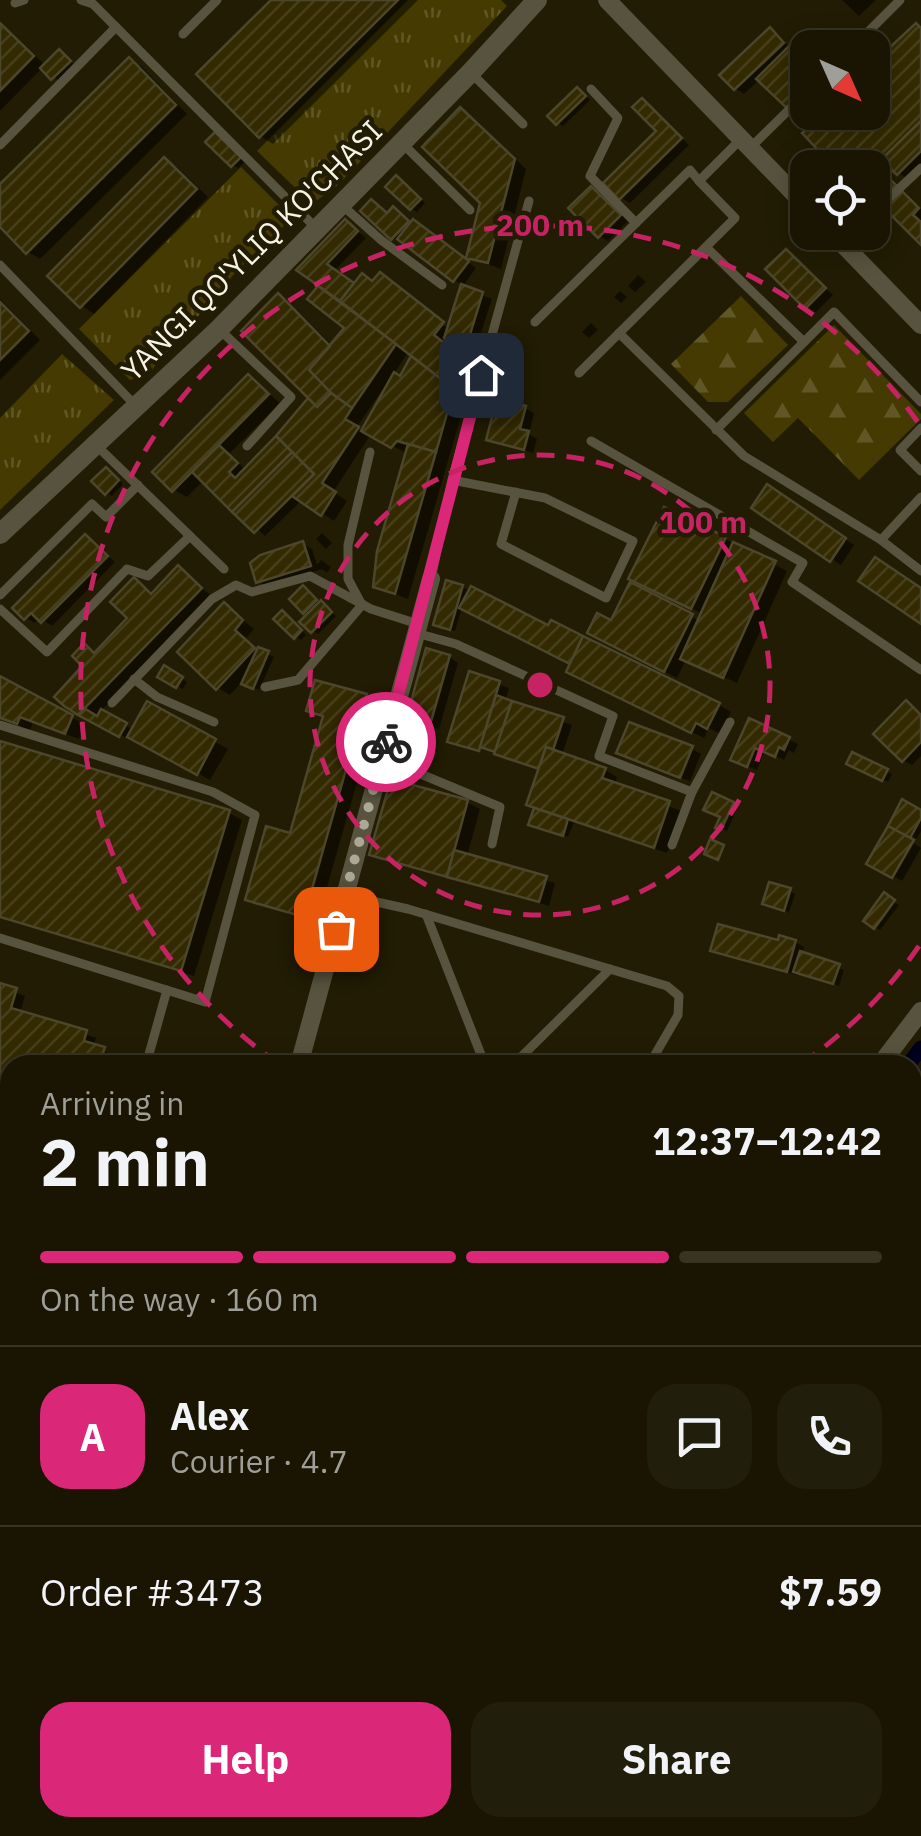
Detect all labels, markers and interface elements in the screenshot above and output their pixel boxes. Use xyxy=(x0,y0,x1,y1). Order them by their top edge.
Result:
north arrow xyxy=(790,30,890,130)
map controls xyxy=(790,30,890,250)
street label: YANGI QO'YLIQ KO'CHASI xyxy=(112,111,390,389)
button: locate xyxy=(790,150,890,250)
text: 200 m xyxy=(496,205,584,244)
pin xyxy=(439,333,524,418)
icon: home xyxy=(454,348,509,403)
text: 100 m xyxy=(659,502,747,541)
centre of rings xyxy=(522,667,558,703)
courier xyxy=(336,692,436,792)
icon: bike xyxy=(359,715,414,770)
pin xyxy=(294,887,379,972)
icon: bag xyxy=(309,902,364,957)
text: Arriving in xyxy=(40,1082,185,1124)
text: 12:37–12:42 xyxy=(652,1116,882,1165)
text: 2 min xyxy=(40,1119,210,1204)
text: On the way · 160 m xyxy=(40,1278,319,1320)
button: chat xyxy=(647,1384,752,1489)
button: phone xyxy=(777,1384,882,1489)
text: Alex xyxy=(170,1391,250,1440)
text: A xyxy=(79,1412,106,1461)
text: Courier · 4.7 xyxy=(170,1440,348,1482)
text: Order #3473 xyxy=(40,1567,265,1616)
text: $7.59 xyxy=(779,1567,882,1616)
button: Help xyxy=(40,1702,451,1817)
button: Share xyxy=(471,1702,882,1817)

